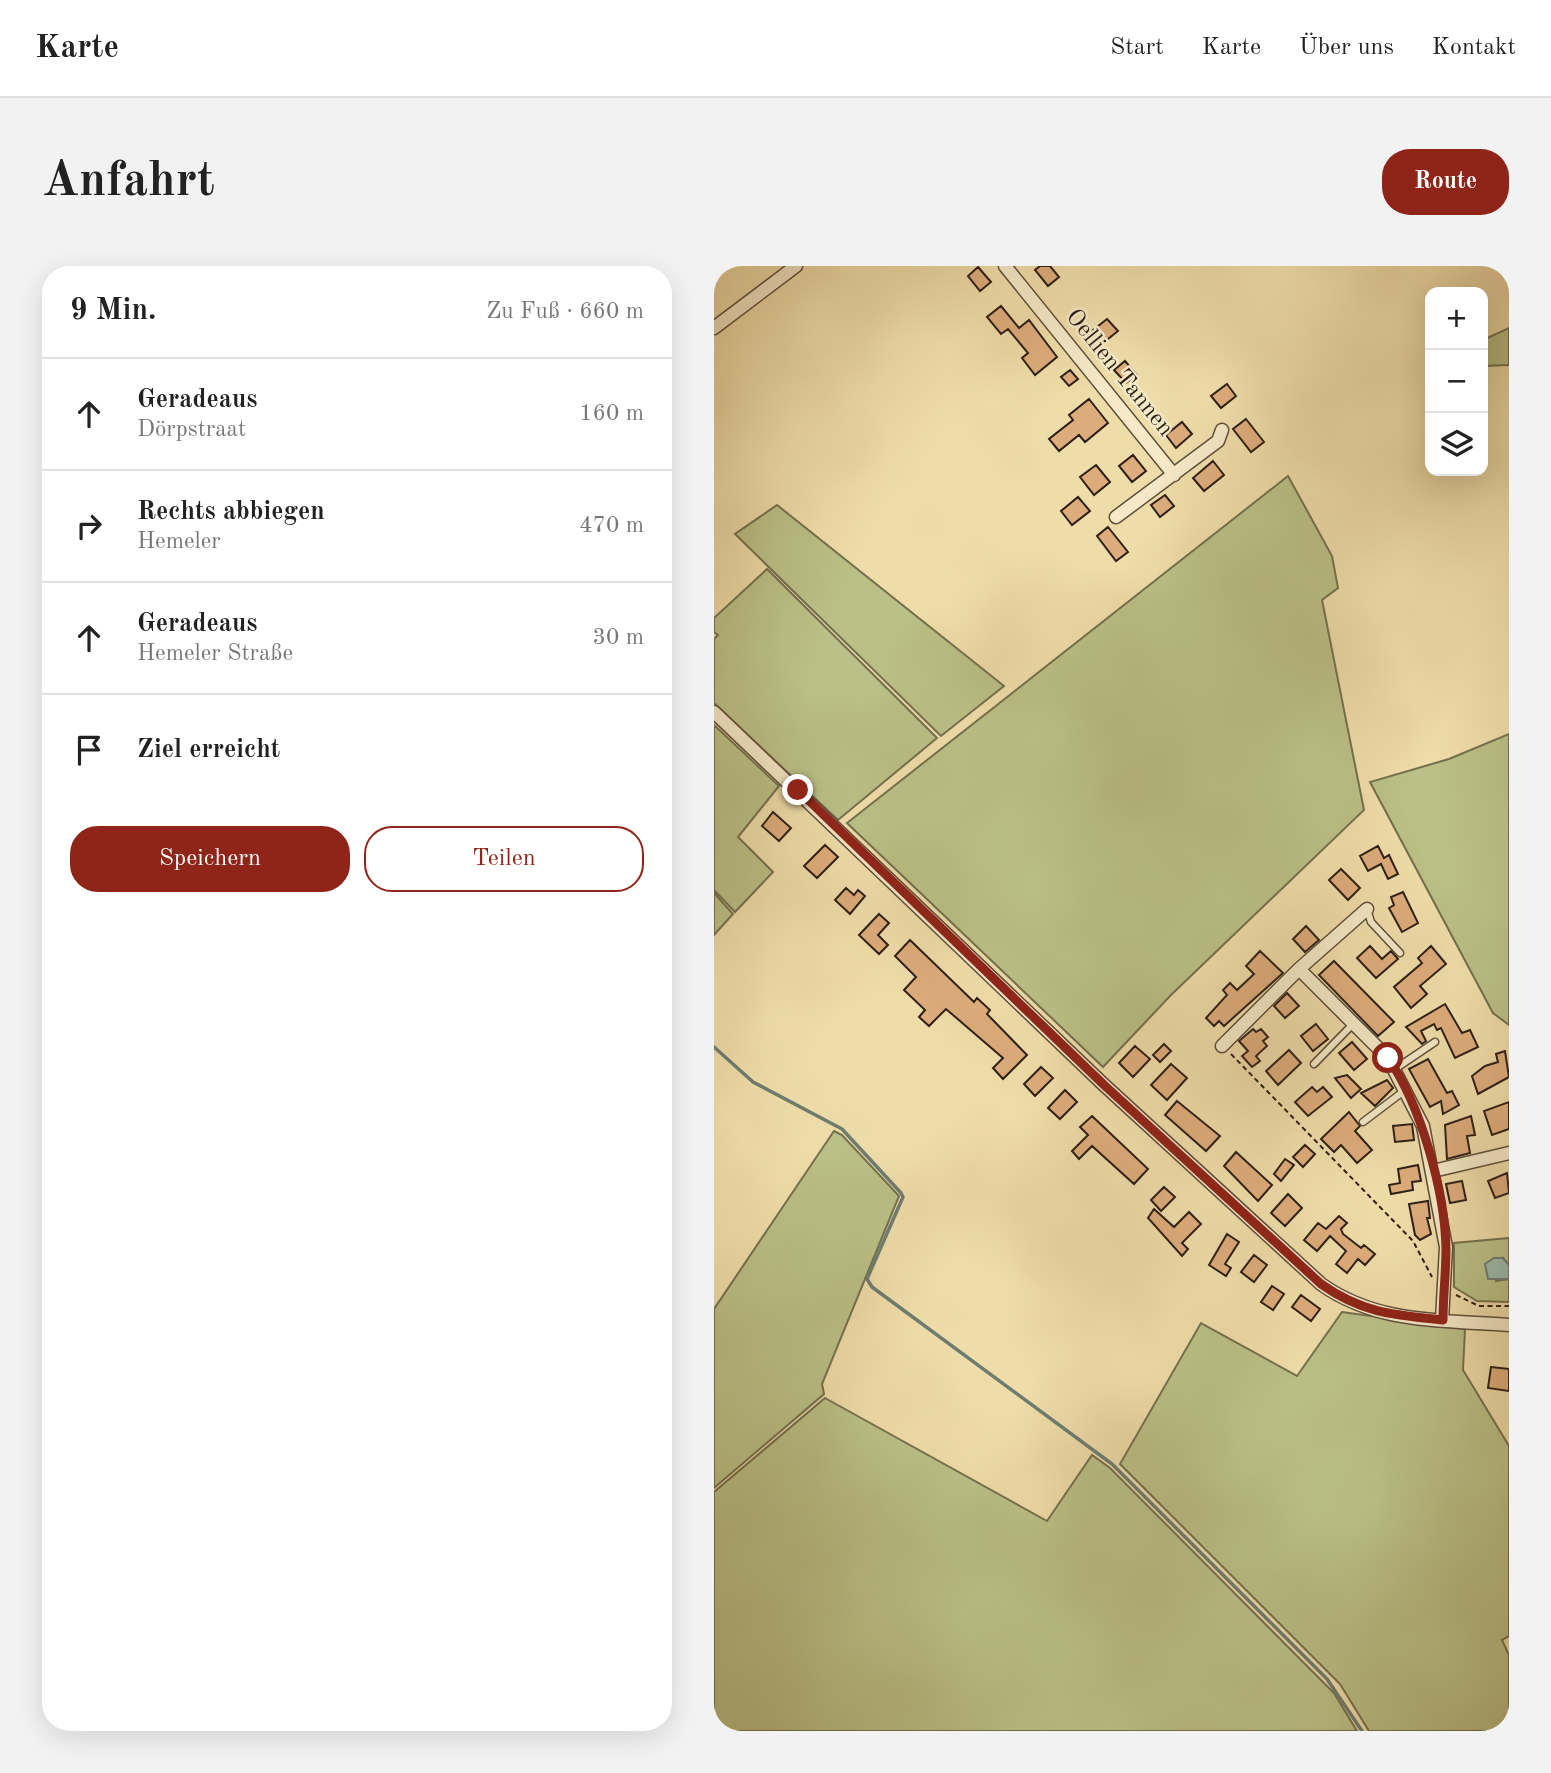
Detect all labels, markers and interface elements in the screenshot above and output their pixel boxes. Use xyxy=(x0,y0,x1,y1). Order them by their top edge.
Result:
text: Karte xyxy=(35,32,119,65)
text: Start xyxy=(1110,36,1164,60)
text: Karte xyxy=(1202,36,1261,60)
text: Über uns xyxy=(1299,36,1394,60)
text: Kontakt xyxy=(1432,36,1516,60)
button: Route xyxy=(1382,149,1509,215)
text: Anfahrt xyxy=(42,158,215,207)
map controls xyxy=(1425,287,1488,476)
button: + xyxy=(1425,287,1488,350)
text: 9 Min. xyxy=(70,296,156,326)
text: Zu Fuß · 660 m xyxy=(486,300,644,323)
street label: Oellien Tannen xyxy=(1061,305,1177,441)
button: − xyxy=(1425,350,1488,413)
text: Geradeaus xyxy=(137,387,257,413)
icon: ahead xyxy=(70,395,108,433)
text: 160 m xyxy=(579,402,644,425)
button: layers xyxy=(1425,413,1488,476)
text: Dörpstraat xyxy=(137,418,246,441)
text: Rechts abbiegen xyxy=(137,499,325,525)
icon: right xyxy=(70,507,108,545)
text: 470 m xyxy=(579,514,644,537)
text: Hemeler xyxy=(137,530,221,553)
text: Geradeaus xyxy=(137,611,257,637)
icon: ahead xyxy=(70,619,108,657)
text: 30 m xyxy=(593,626,644,649)
text: Hemeler Straße xyxy=(137,642,293,665)
icon: arrive xyxy=(70,731,108,769)
text: Ziel erreicht xyxy=(137,737,280,763)
route end xyxy=(782,774,813,805)
button: Speichern xyxy=(70,826,350,892)
button: Teilen xyxy=(364,826,644,892)
route start xyxy=(1372,1042,1403,1073)

